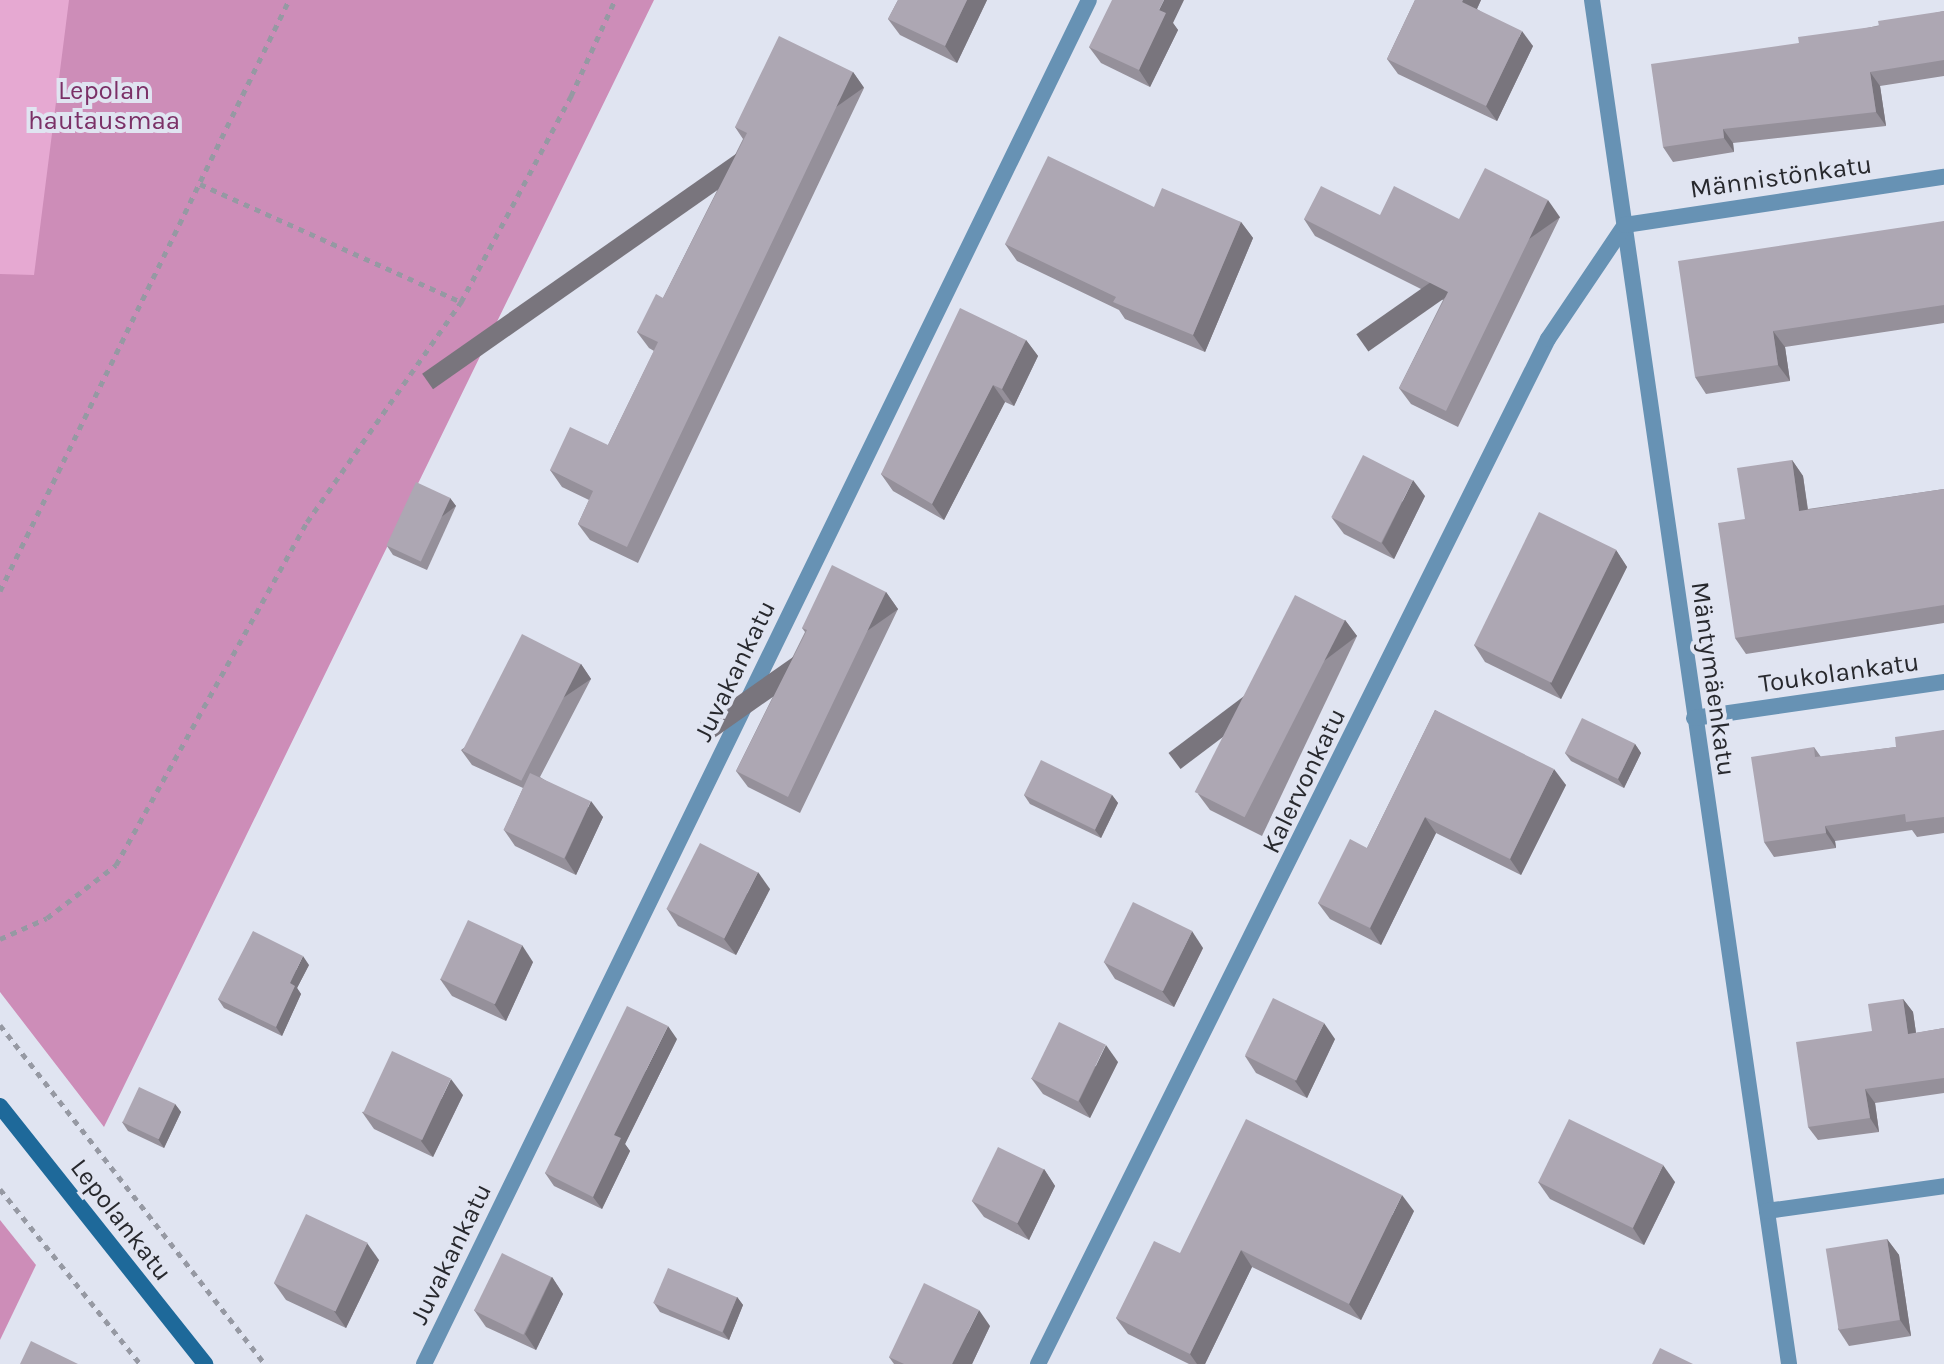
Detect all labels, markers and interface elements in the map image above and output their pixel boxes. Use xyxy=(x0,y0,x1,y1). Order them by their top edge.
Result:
park label: Lepolan hautausmaa xyxy=(28,75,180,136)
street label: Männistönkatu xyxy=(1688,149,1874,205)
street label: Mäntymäenkatu xyxy=(1684,580,1742,778)
street label: Juvakankatu xyxy=(687,596,783,746)
street label: Toukolankatu xyxy=(1757,646,1921,700)
street label: Kalervonkatu xyxy=(1255,703,1353,859)
street label: Lepolankatu xyxy=(64,1153,178,1287)
street label: Juvakankatu xyxy=(403,1179,499,1329)

